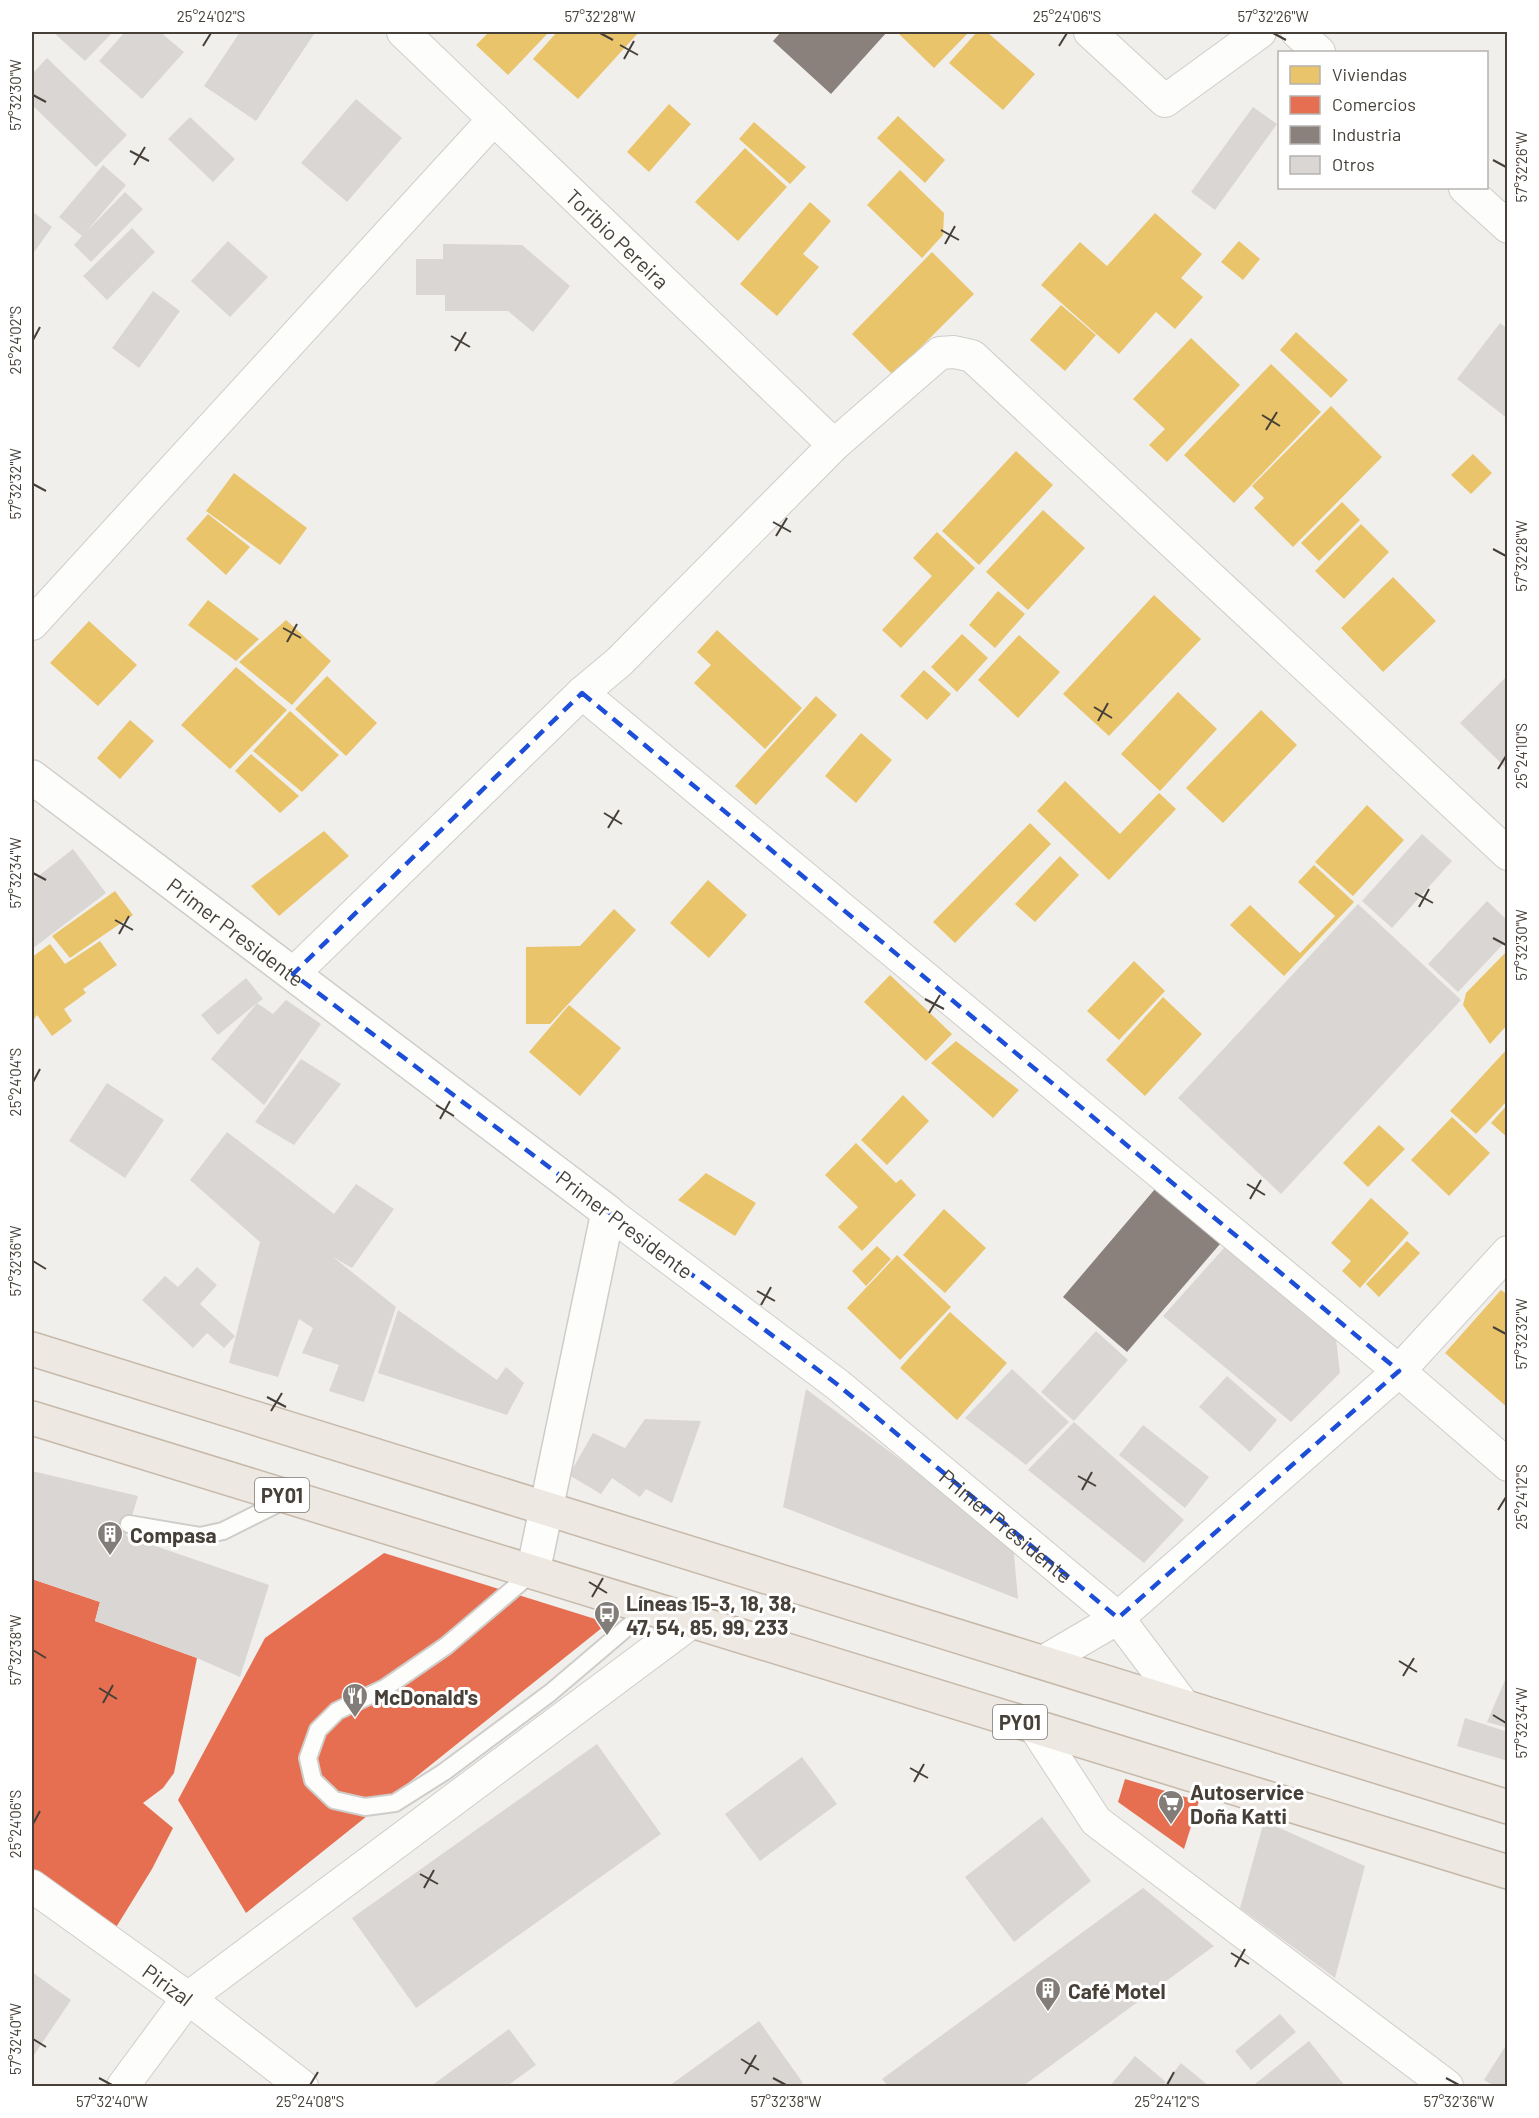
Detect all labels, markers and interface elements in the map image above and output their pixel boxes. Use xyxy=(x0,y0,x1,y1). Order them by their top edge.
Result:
text: 25°24'02"S xyxy=(177,7,245,25)
text: 57°32'28"W xyxy=(564,7,636,25)
text: 25°24'06"S xyxy=(1033,7,1101,25)
text: 57°32'26"W xyxy=(1237,7,1309,25)
legend xyxy=(1278,51,1488,189)
text: 57°32'30"W xyxy=(6,59,24,131)
text: Viviendas xyxy=(1332,63,1407,85)
text: Comercios xyxy=(1332,93,1416,115)
text: Industria xyxy=(1332,123,1401,145)
text: 57°32'26"W xyxy=(1512,131,1530,203)
text: Otros xyxy=(1332,153,1375,175)
street label: Toribio Pereira xyxy=(561,183,675,293)
text: 25°24'02"S xyxy=(6,306,24,374)
text: 57°32'32"W xyxy=(6,448,24,520)
text: 57°32'28"W xyxy=(1512,520,1530,592)
text: 25°24'10"S xyxy=(1512,723,1530,789)
text: 57°32'34"W xyxy=(6,837,24,909)
street label: Primer Presidente xyxy=(163,872,310,991)
text: 57°32'30"W xyxy=(1512,909,1530,981)
text: 25°24'04"S xyxy=(6,1048,24,1116)
street label: Primer Presidente xyxy=(552,1164,698,1284)
text: 57°32'36"W xyxy=(6,1226,24,1296)
text: 57°32'32"W xyxy=(1512,1298,1530,1370)
street label: Primer Presidente xyxy=(935,1463,1078,1588)
text: 25°24'12"S xyxy=(1512,1464,1530,1530)
road number: PY01 xyxy=(255,1478,309,1512)
building icon: Compasa xyxy=(95,1519,125,1557)
place label: Compasa xyxy=(130,1522,217,1547)
place label: Líneas 15-3, 18, 38, 47, 54, 85, 99, 233 xyxy=(626,1590,797,1639)
bus stop icon: Líneas 15-3, 18, 38, 47, 54, 85, 99, 233 xyxy=(592,1599,622,1637)
text: 57°32'38"W xyxy=(6,1615,24,1685)
restaurant icon: McDonald's xyxy=(340,1681,370,1719)
place label: McDonald's xyxy=(374,1684,478,1709)
text: 57°32'34"W xyxy=(1512,1687,1530,1759)
road number: PY01 xyxy=(993,1705,1047,1739)
place label: Autoservice Doña Katti xyxy=(1190,1779,1304,1828)
supermarket icon: Autoservice Doña Katti xyxy=(1156,1788,1186,1826)
text: 25°24'06"S xyxy=(6,1790,24,1858)
street label: Pirizal xyxy=(139,1958,199,2010)
building icon: Café Motel xyxy=(1033,1975,1063,2013)
place label: Café Motel xyxy=(1068,1978,1166,2003)
text: 57°32'40"W xyxy=(6,2003,24,2075)
text: 57°32'40"W xyxy=(76,2092,148,2110)
text: 25°24'08"S xyxy=(276,2092,344,2110)
text: 57°32'38"W xyxy=(751,2092,821,2110)
text: 25°24'12"S xyxy=(1134,2092,1200,2110)
text: 57°32'36"W xyxy=(1424,2092,1494,2110)

